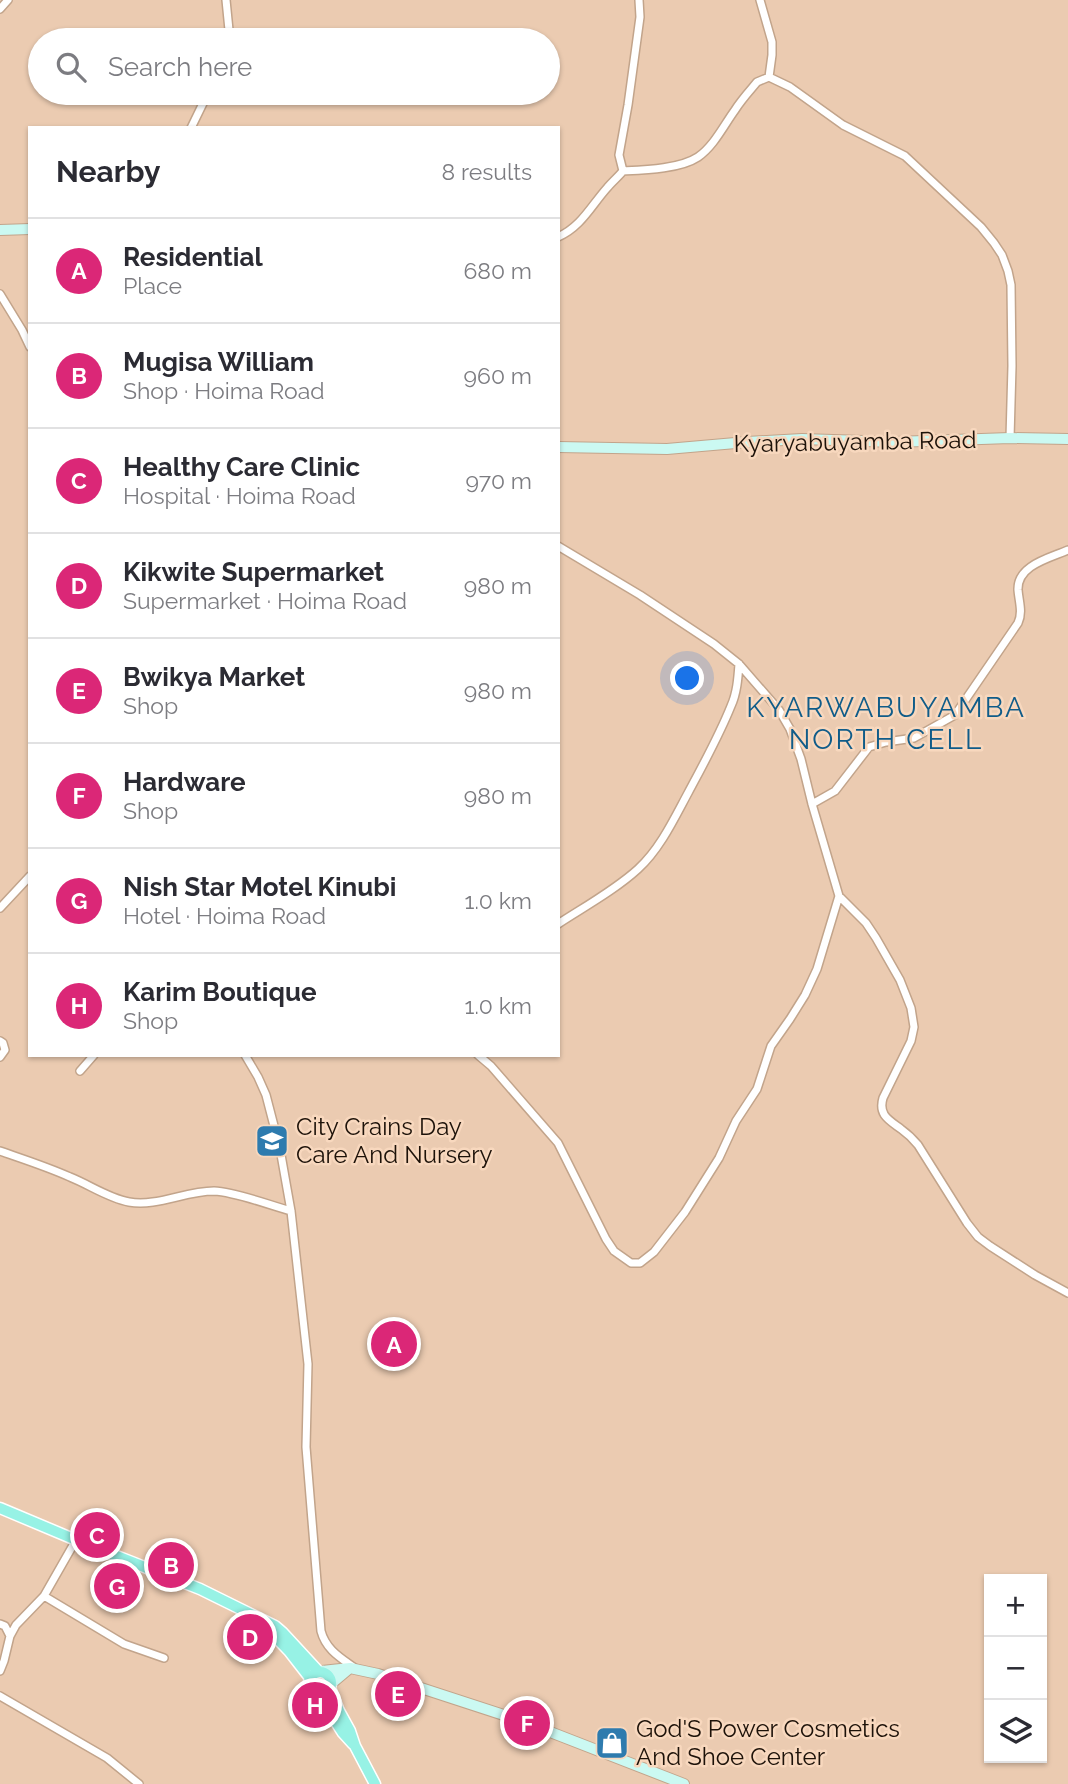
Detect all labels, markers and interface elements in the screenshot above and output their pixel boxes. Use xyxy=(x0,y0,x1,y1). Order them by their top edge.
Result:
search box xyxy=(28,28,560,105)
icon: search xyxy=(52,48,90,86)
text: Search here xyxy=(108,52,252,82)
text: Nearby xyxy=(56,154,160,189)
text: 8 results xyxy=(441,158,532,185)
text: Residential xyxy=(123,242,263,272)
text: A xyxy=(71,257,87,284)
text: 680 m xyxy=(463,257,532,284)
text: Place xyxy=(123,272,182,299)
text: Mugisa William xyxy=(123,347,314,377)
text: B xyxy=(71,362,87,389)
text: 960 m xyxy=(464,362,532,389)
text: Shop · Hoima Road xyxy=(123,377,325,404)
street label: Kyaryabuyamba Road xyxy=(733,425,977,458)
text: Healthy Care Clinic xyxy=(123,452,360,482)
text: C xyxy=(71,467,87,494)
text: 970 m xyxy=(465,467,532,494)
text: Hospital · Hoima Road xyxy=(123,482,356,509)
text: Kikwite Supermarket xyxy=(123,557,384,587)
text: D xyxy=(71,572,87,599)
text: 980 m xyxy=(464,572,532,599)
text: Supermarket · Hoima Road xyxy=(123,587,407,614)
your location xyxy=(670,661,704,695)
text: Bwikya Market xyxy=(123,662,305,692)
text: E xyxy=(72,677,86,704)
text: 980 m xyxy=(464,677,532,704)
district label: KYARWABUYAMBA NORTH CELL xyxy=(746,691,1026,756)
text: Shop xyxy=(123,692,178,719)
text: Hardware xyxy=(123,767,246,797)
text: F xyxy=(72,782,86,809)
text: 980 m xyxy=(464,782,532,809)
text: Shop xyxy=(123,797,178,824)
text: Nish Star Motel Kinubi xyxy=(123,872,396,902)
text: G xyxy=(71,887,87,914)
text: 1.0 km xyxy=(465,887,532,914)
text: Hotel · Hoima Road xyxy=(123,902,326,929)
text: Karim Boutique xyxy=(123,977,317,1007)
text: H xyxy=(70,992,88,1019)
text: 1.0 km xyxy=(465,992,532,1019)
text: Shop xyxy=(123,1007,178,1034)
place label: City Crains Day Care And Nursery xyxy=(296,1112,493,1169)
school or university icon: City Crains Day Care And Nursery xyxy=(253,1122,291,1160)
pin: A xyxy=(371,1318,417,1370)
pin: C xyxy=(74,1509,120,1561)
pin: B xyxy=(148,1539,194,1591)
pin: G xyxy=(94,1560,140,1612)
map controls xyxy=(984,1574,1047,1763)
button: + xyxy=(984,1574,1047,1637)
pin: D xyxy=(227,1611,273,1663)
button: − xyxy=(984,1637,1047,1700)
pin: E xyxy=(375,1668,421,1720)
pin: H xyxy=(292,1679,338,1731)
pin: F xyxy=(504,1697,550,1749)
button: layers xyxy=(984,1700,1047,1763)
place label: God'S Power Cosmetics And Shoe Center xyxy=(636,1714,900,1771)
shop icon: God'S Power Cosmetics And Shoe Center xyxy=(593,1724,631,1762)

